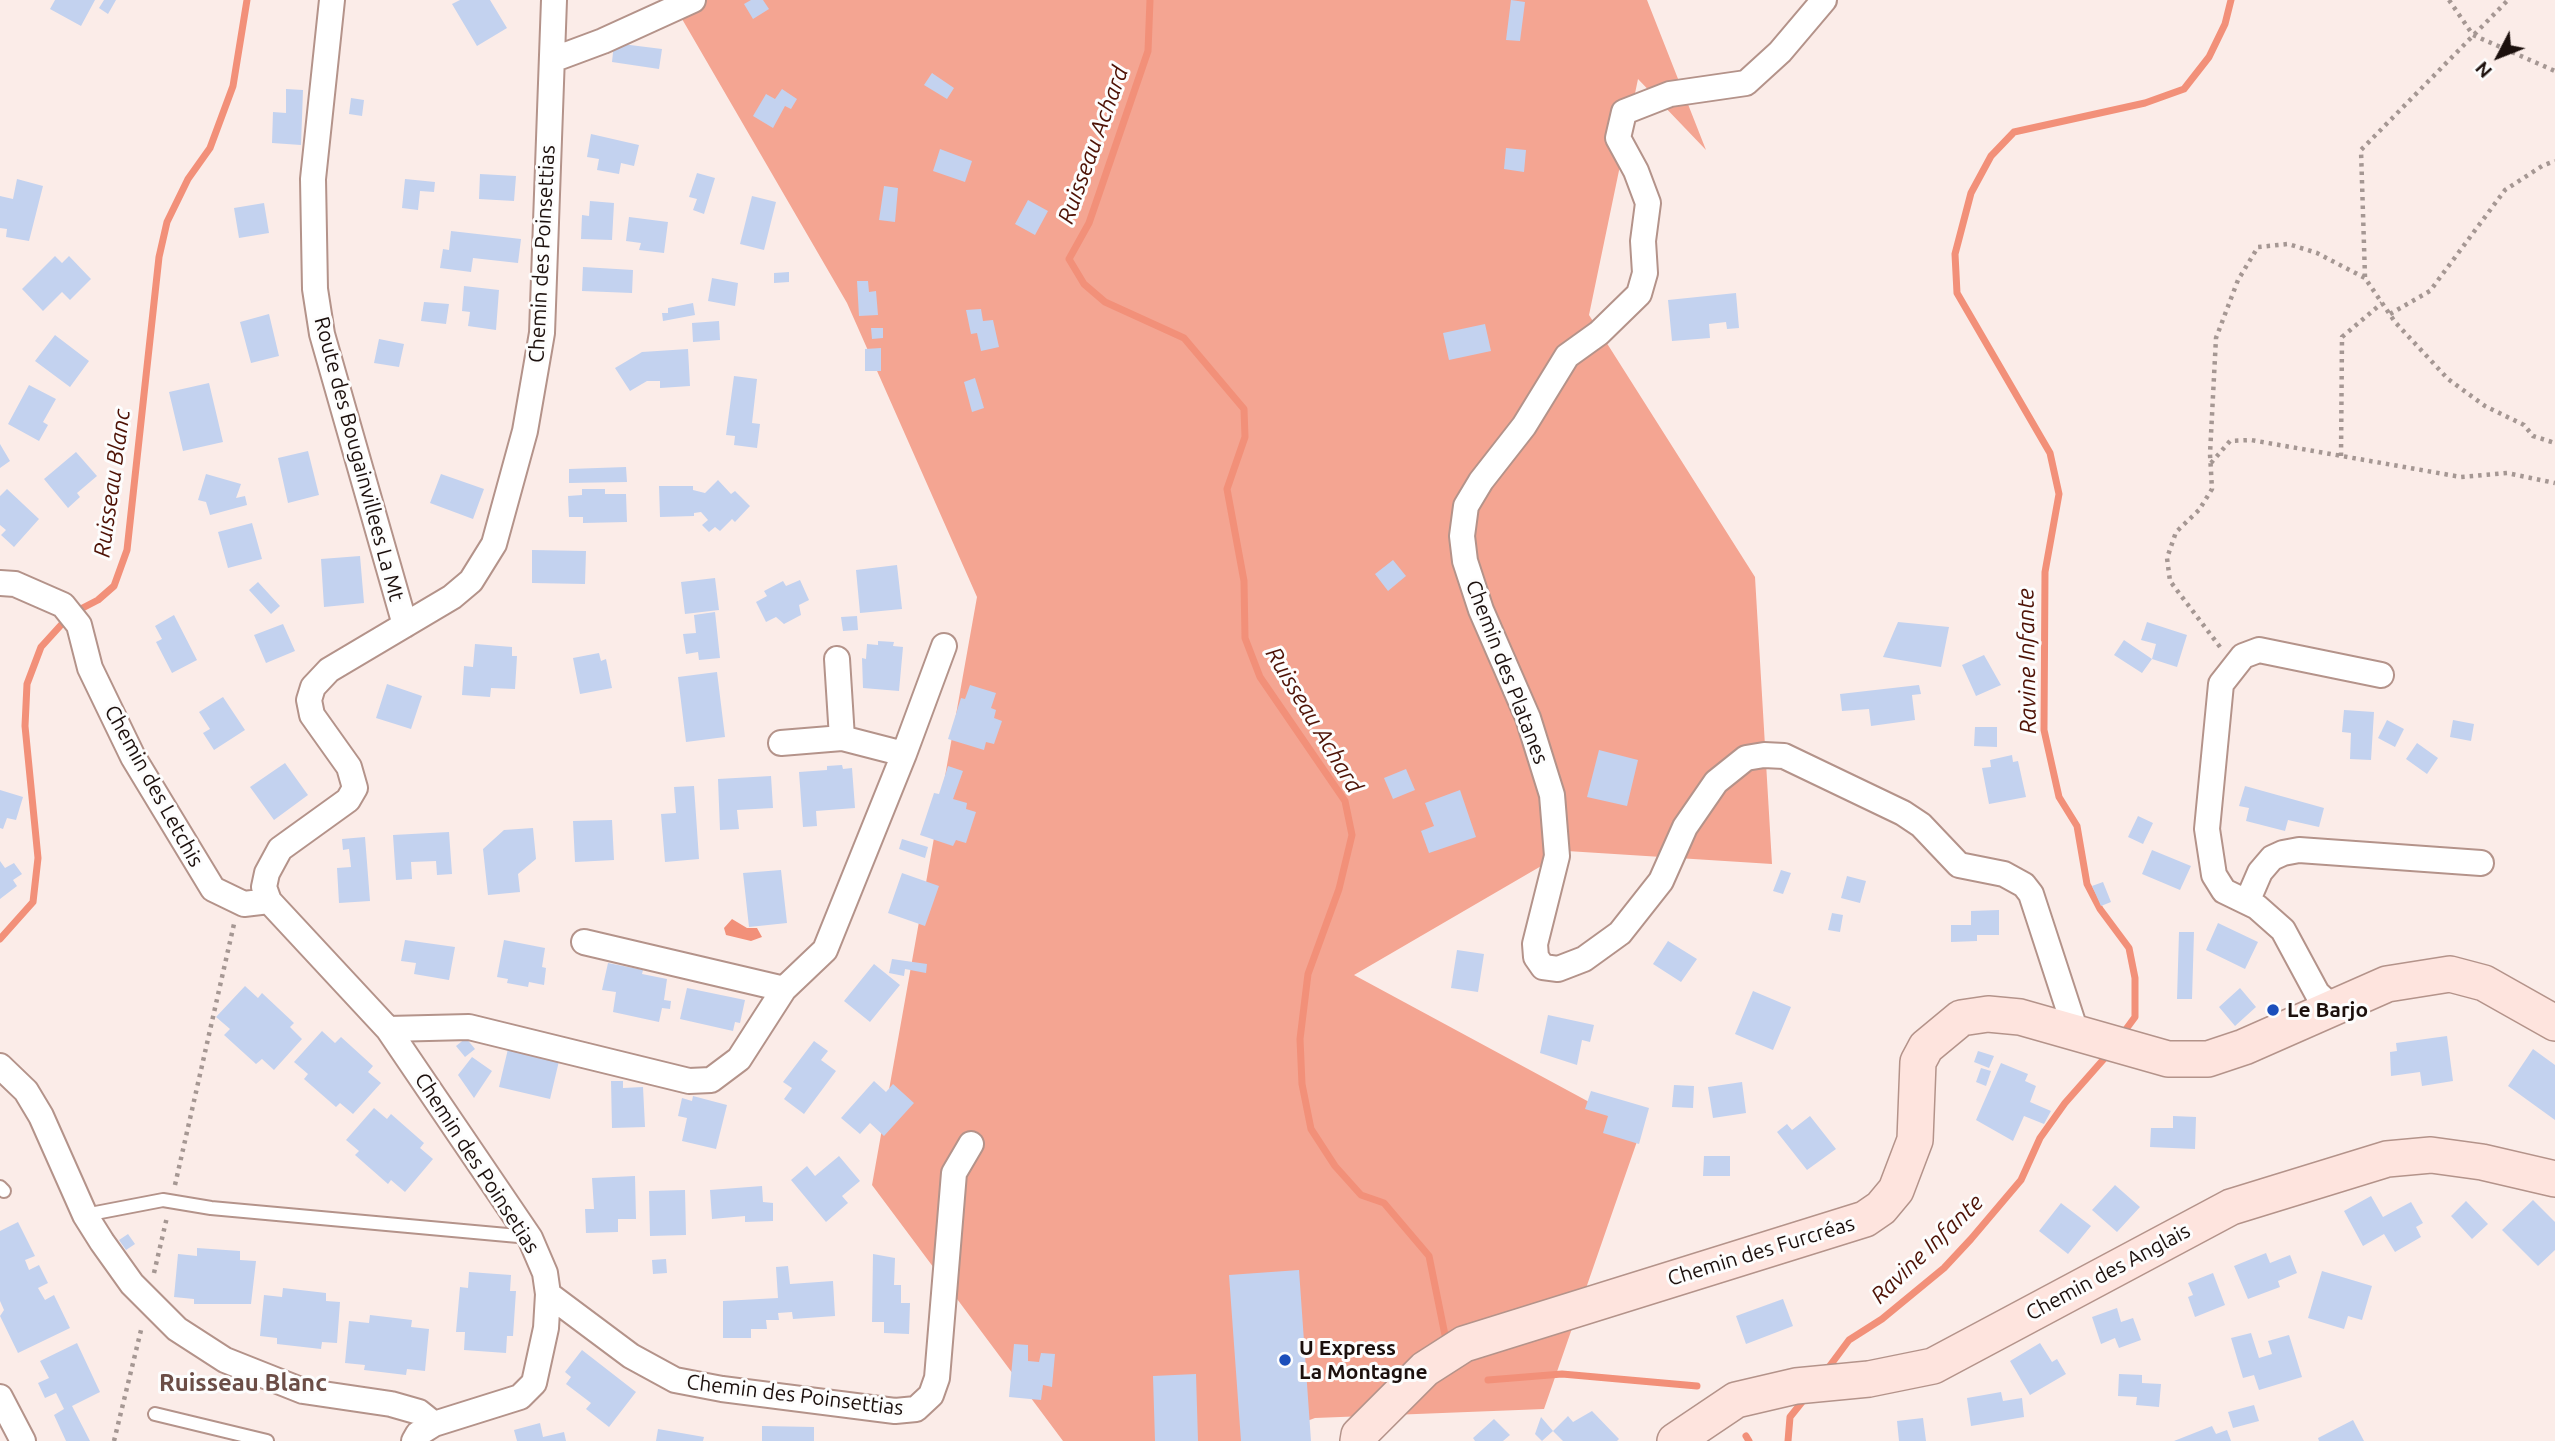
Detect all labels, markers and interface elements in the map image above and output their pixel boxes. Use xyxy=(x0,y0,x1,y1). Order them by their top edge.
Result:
north arrow xyxy=(2464,21,2534,91)
text: N xyxy=(2470,57,2496,83)
water label: Ruisseau Achard xyxy=(1052,63,1134,227)
street label: Chemin des Poinsettias xyxy=(524,144,560,364)
street label: Route des Bougainvillees La Mt xyxy=(309,314,409,604)
water label: Ruisseau Blanc xyxy=(88,407,136,559)
street label: Chemin des Platanes xyxy=(1460,577,1554,767)
water label: Ravine Infante xyxy=(2012,588,2042,734)
water label: Ruisseau Achard xyxy=(1260,642,1368,798)
street label: Chemin des Letchis xyxy=(99,701,209,871)
place label: Le Barjo xyxy=(2287,997,2368,1023)
marker: Le Barjo xyxy=(2265,1002,2281,1018)
street label: Chemin des Poinsetias xyxy=(409,1068,545,1258)
water label: Ravine Infante xyxy=(1865,1188,1989,1310)
street label: Chemin des Furcréas xyxy=(1664,1211,1858,1291)
street label: Chemin des Anglais xyxy=(2021,1218,2195,1326)
place label: U Express La Montagne xyxy=(1299,1335,1428,1385)
marker: U Express La Montagne xyxy=(1277,1352,1293,1368)
district label: Ruisseau Blanc xyxy=(159,1369,327,1397)
street label: Chemin des Poinsettias xyxy=(685,1369,905,1421)

